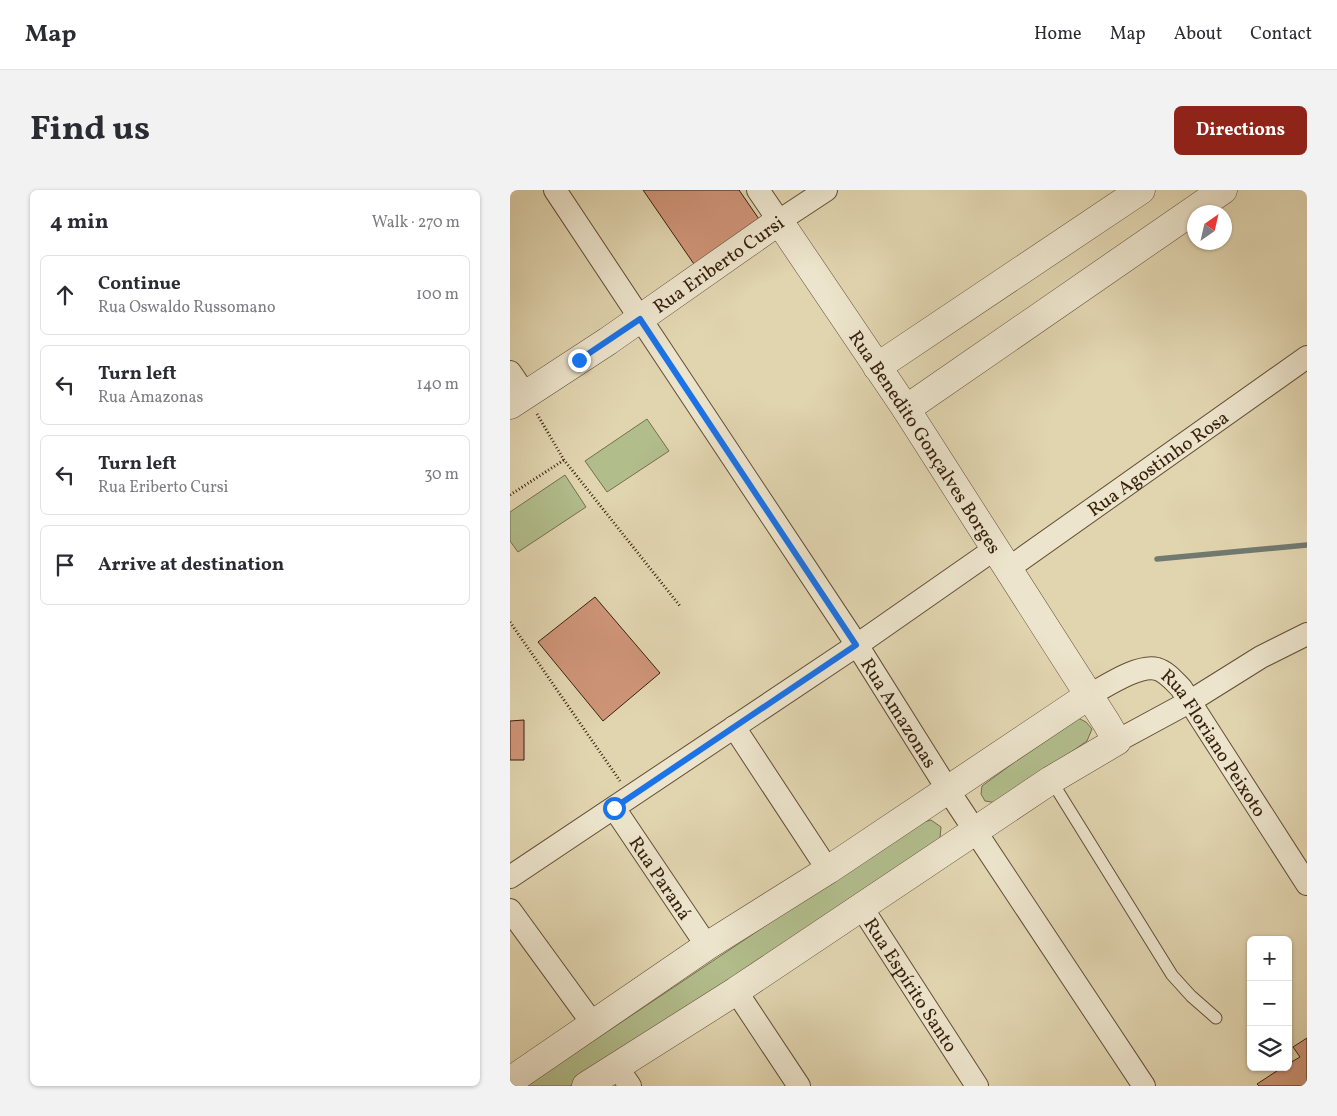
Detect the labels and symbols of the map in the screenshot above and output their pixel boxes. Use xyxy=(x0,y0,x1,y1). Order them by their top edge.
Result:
north arrow xyxy=(1187,205,1232,250)
street label: Rua Eriberto Cursi xyxy=(648,210,790,321)
street label: Rua Benedito Gonçalves Borges xyxy=(842,326,1006,559)
route end xyxy=(568,349,591,372)
street label: Rua Agostinho Rosa xyxy=(1083,405,1235,524)
street label: Rua Amazonas xyxy=(853,654,942,774)
street label: Rua Floriano Peixoto xyxy=(1154,664,1272,823)
route start xyxy=(603,797,626,820)
street label: Rua Paraná xyxy=(622,832,697,926)
street label: Rua Espírito Santo xyxy=(857,913,963,1058)

